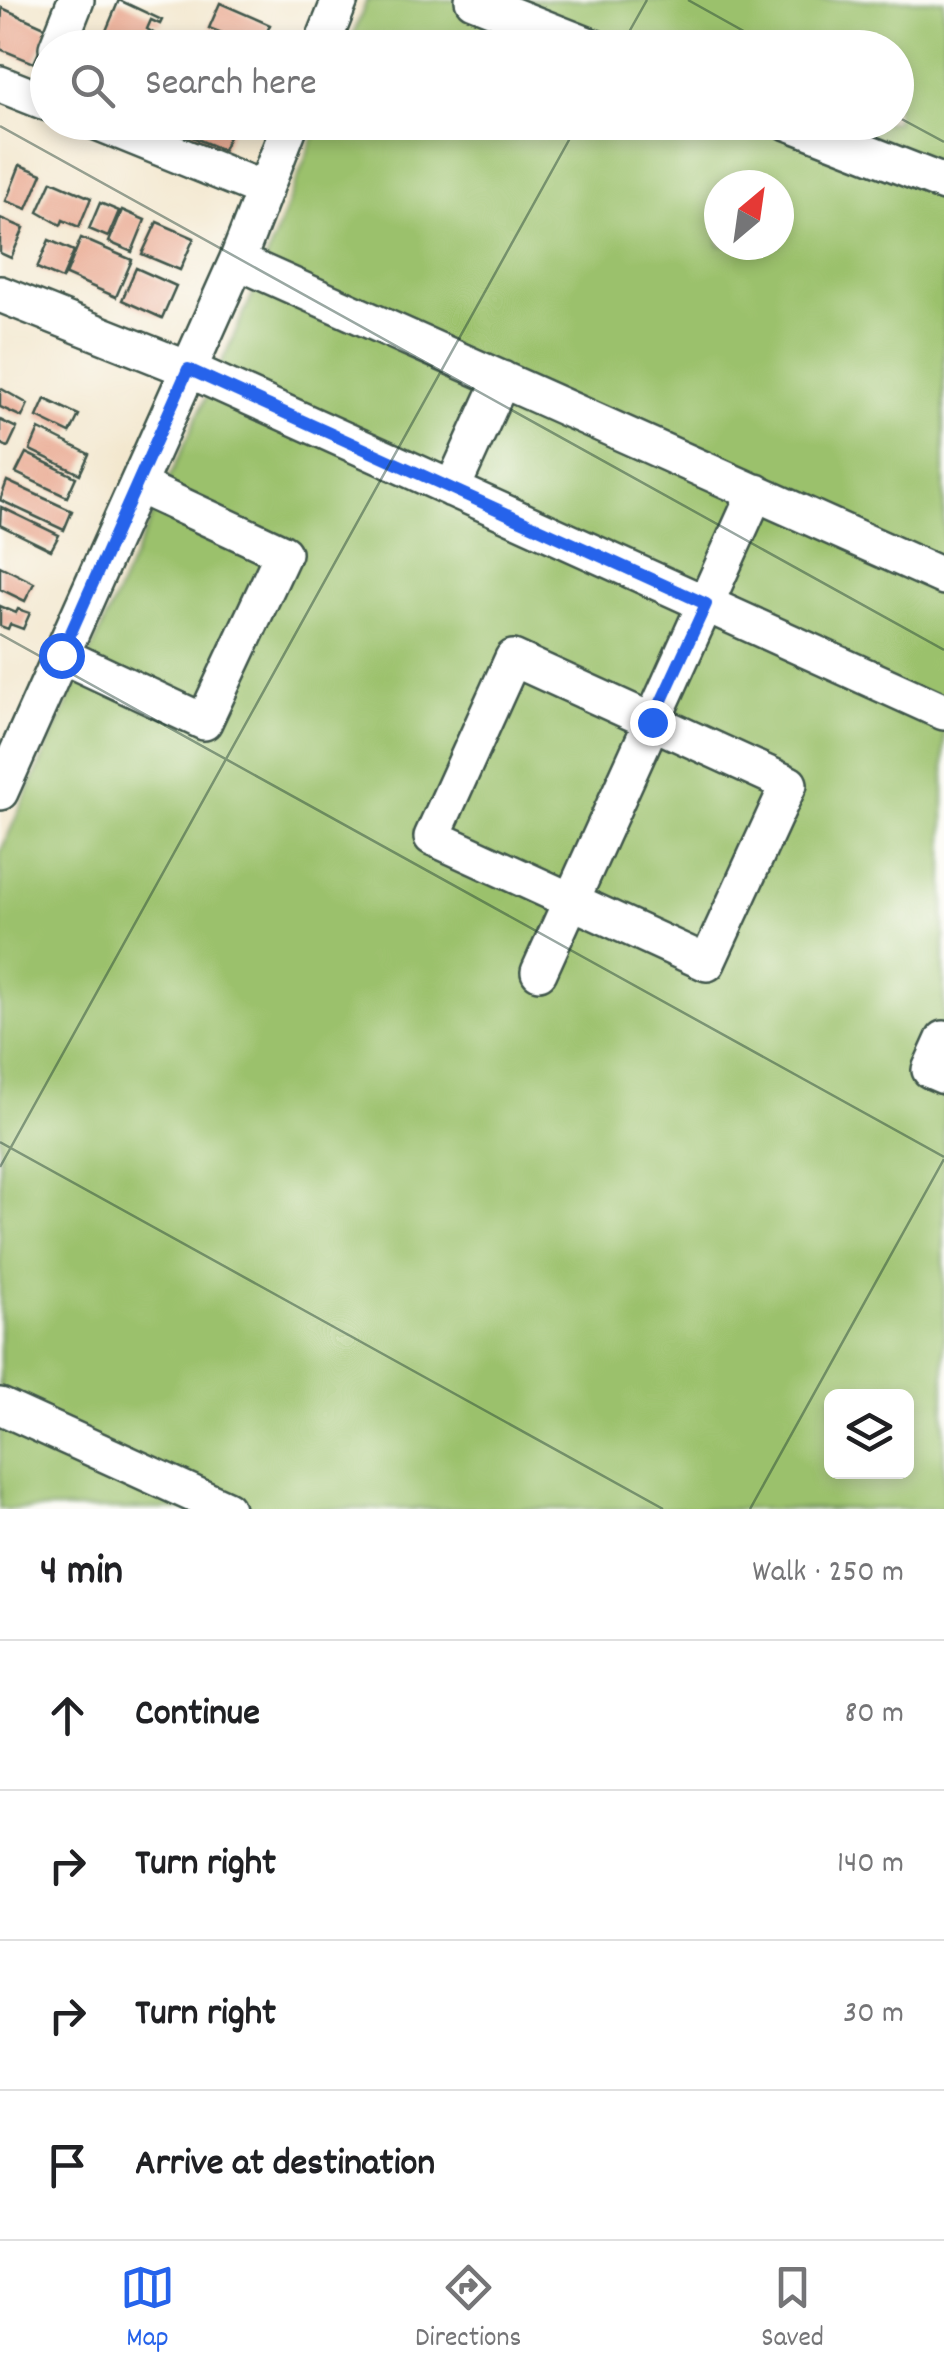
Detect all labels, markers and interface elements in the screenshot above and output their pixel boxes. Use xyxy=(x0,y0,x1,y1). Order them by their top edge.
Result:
search box xyxy=(30,30,914,140)
icon: search xyxy=(65,58,120,113)
text: Search here xyxy=(145,58,317,113)
north arrow xyxy=(704,170,794,260)
route start xyxy=(39,633,85,679)
route end xyxy=(630,700,676,746)
map controls xyxy=(824,1389,914,1479)
button: layers xyxy=(824,1389,914,1479)
text: 4 min xyxy=(40,1544,123,1604)
text: Walk · 250 m xyxy=(752,1551,904,1597)
icon: ahead xyxy=(40,1688,95,1743)
text: Continue xyxy=(135,1688,260,1743)
text: 80 m xyxy=(844,1692,904,1738)
icon: right xyxy=(40,1838,95,1893)
text: Turn right xyxy=(135,1838,276,1893)
text: 140 m xyxy=(837,1842,904,1888)
icon: right xyxy=(40,1988,95,2043)
text: Turn right xyxy=(135,1988,276,2043)
text: 30 m xyxy=(843,1992,904,2038)
icon: arrive xyxy=(40,2138,95,2193)
text: Arrive at destination xyxy=(135,2138,435,2193)
tab: Map xyxy=(120,2260,175,2360)
tab: Directions xyxy=(415,2260,521,2360)
tab: Saved xyxy=(761,2260,824,2360)

